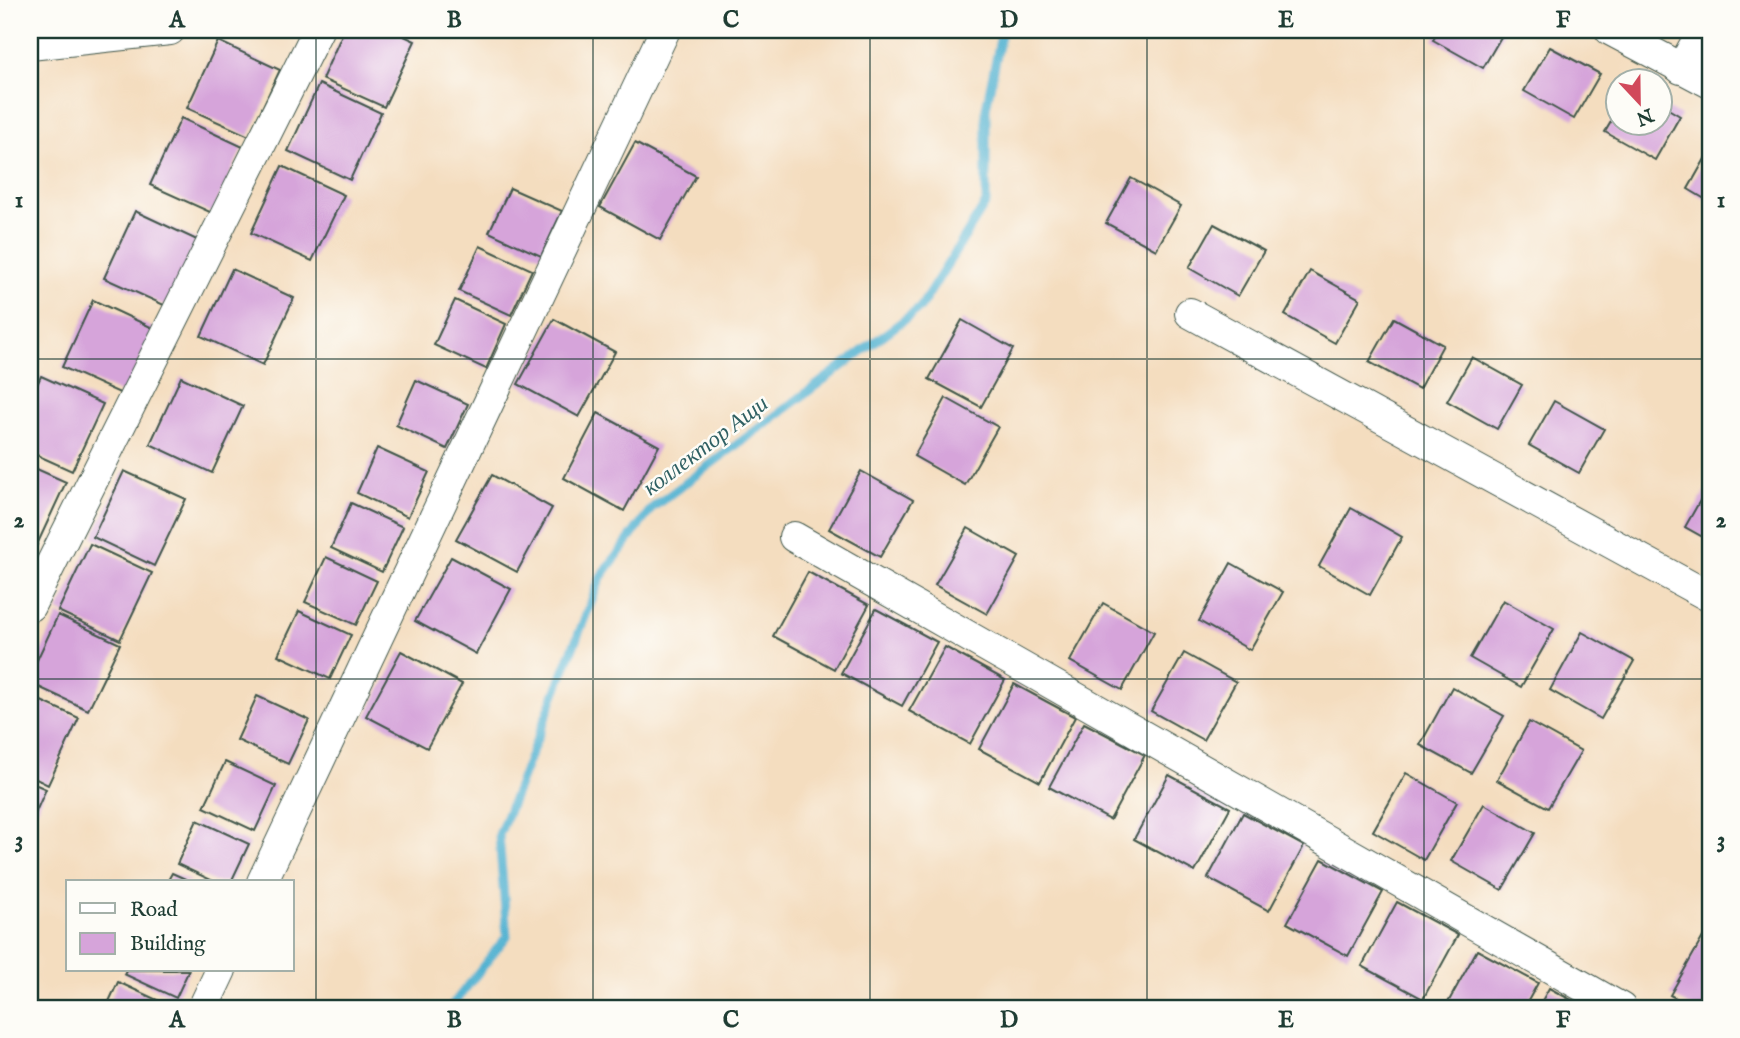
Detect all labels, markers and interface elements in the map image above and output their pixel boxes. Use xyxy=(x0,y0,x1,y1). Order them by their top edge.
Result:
text: A xyxy=(168,6,186,35)
text: B xyxy=(446,6,462,35)
text: C xyxy=(723,6,740,35)
text: D xyxy=(1000,6,1018,35)
text: E xyxy=(1278,6,1294,35)
text: F xyxy=(1556,6,1571,35)
north arrow xyxy=(1604,66,1674,136)
text: N xyxy=(1632,101,1658,130)
text: 1 xyxy=(15,186,23,215)
text: 1 xyxy=(1717,186,1725,215)
water label: коллектор Ащи xyxy=(637,390,774,503)
text: 2 xyxy=(14,506,25,535)
text: 2 xyxy=(1716,506,1727,535)
text: 3 xyxy=(15,826,23,855)
text: 3 xyxy=(1717,826,1725,855)
legend xyxy=(66,880,294,972)
text: Road xyxy=(130,897,178,924)
text: Building xyxy=(130,931,206,958)
text: A xyxy=(168,1006,186,1035)
text: B xyxy=(446,1006,462,1035)
text: C xyxy=(723,1006,740,1035)
text: D xyxy=(1000,1006,1018,1035)
text: E xyxy=(1278,1006,1294,1035)
text: F xyxy=(1556,1006,1571,1035)

